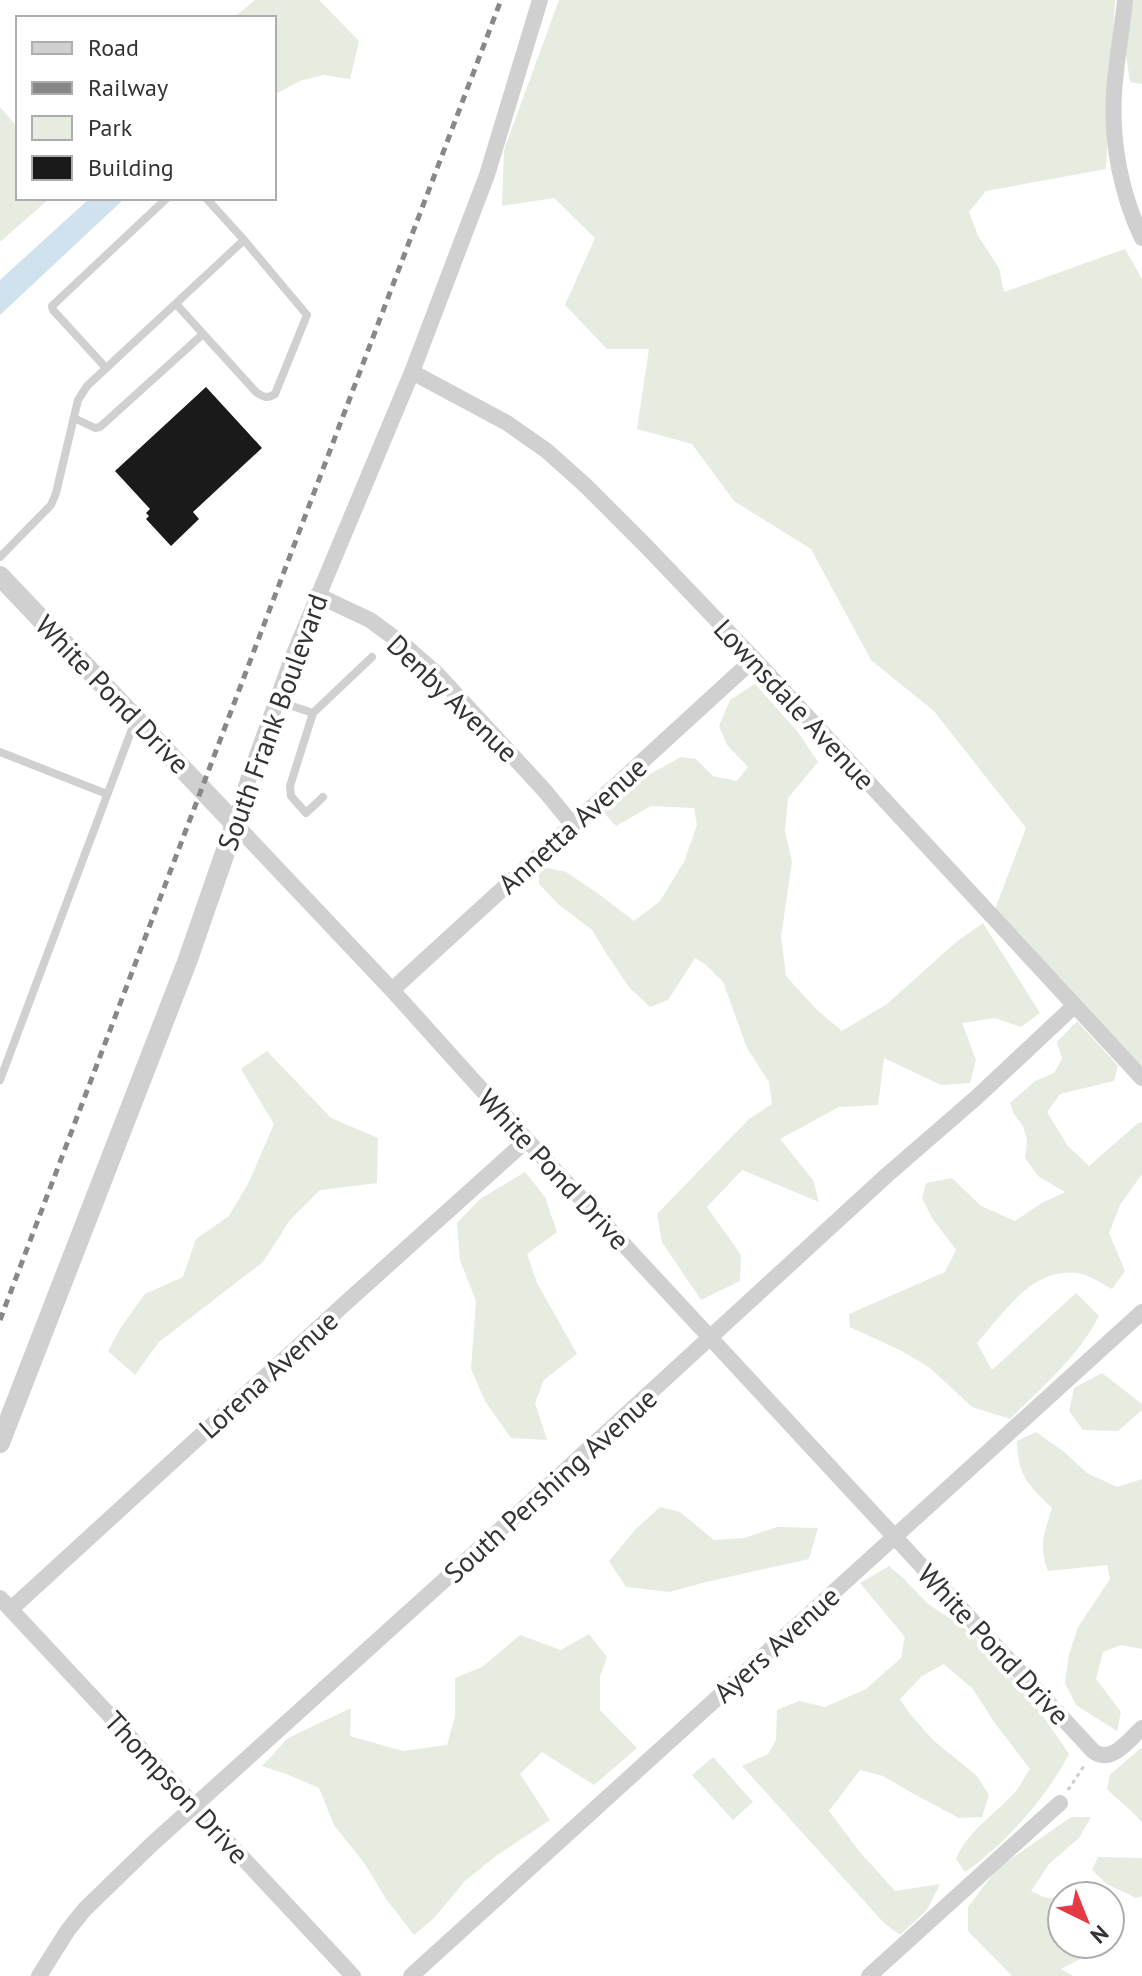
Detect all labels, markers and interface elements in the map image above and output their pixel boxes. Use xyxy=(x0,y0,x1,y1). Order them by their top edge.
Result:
legend xyxy=(16,16,276,200)
text: Road xyxy=(88,32,139,63)
text: Railway xyxy=(88,72,168,103)
text: Park xyxy=(88,112,133,143)
text: Building xyxy=(88,152,174,183)
street label: South Frank Boulevard xyxy=(208,588,336,856)
street label: White Pond Drive xyxy=(28,607,198,781)
street label: Lownsdale Avenue xyxy=(706,611,884,797)
street label: Denby Avenue xyxy=(379,626,527,770)
street label: Annetta Avenue xyxy=(490,748,654,902)
street label: White Pond Drive xyxy=(470,1081,638,1257)
street label: Lorena Avenue xyxy=(191,1302,345,1446)
street label: South Pershing Avenue xyxy=(436,1379,664,1591)
street label: White Pond Drive xyxy=(910,1556,1078,1732)
street label: Ayers Avenue xyxy=(705,1577,847,1711)
street label: Thompson Drive xyxy=(97,1703,257,1871)
north arrow xyxy=(1046,1880,1126,1960)
text: N xyxy=(1085,1919,1114,1950)

